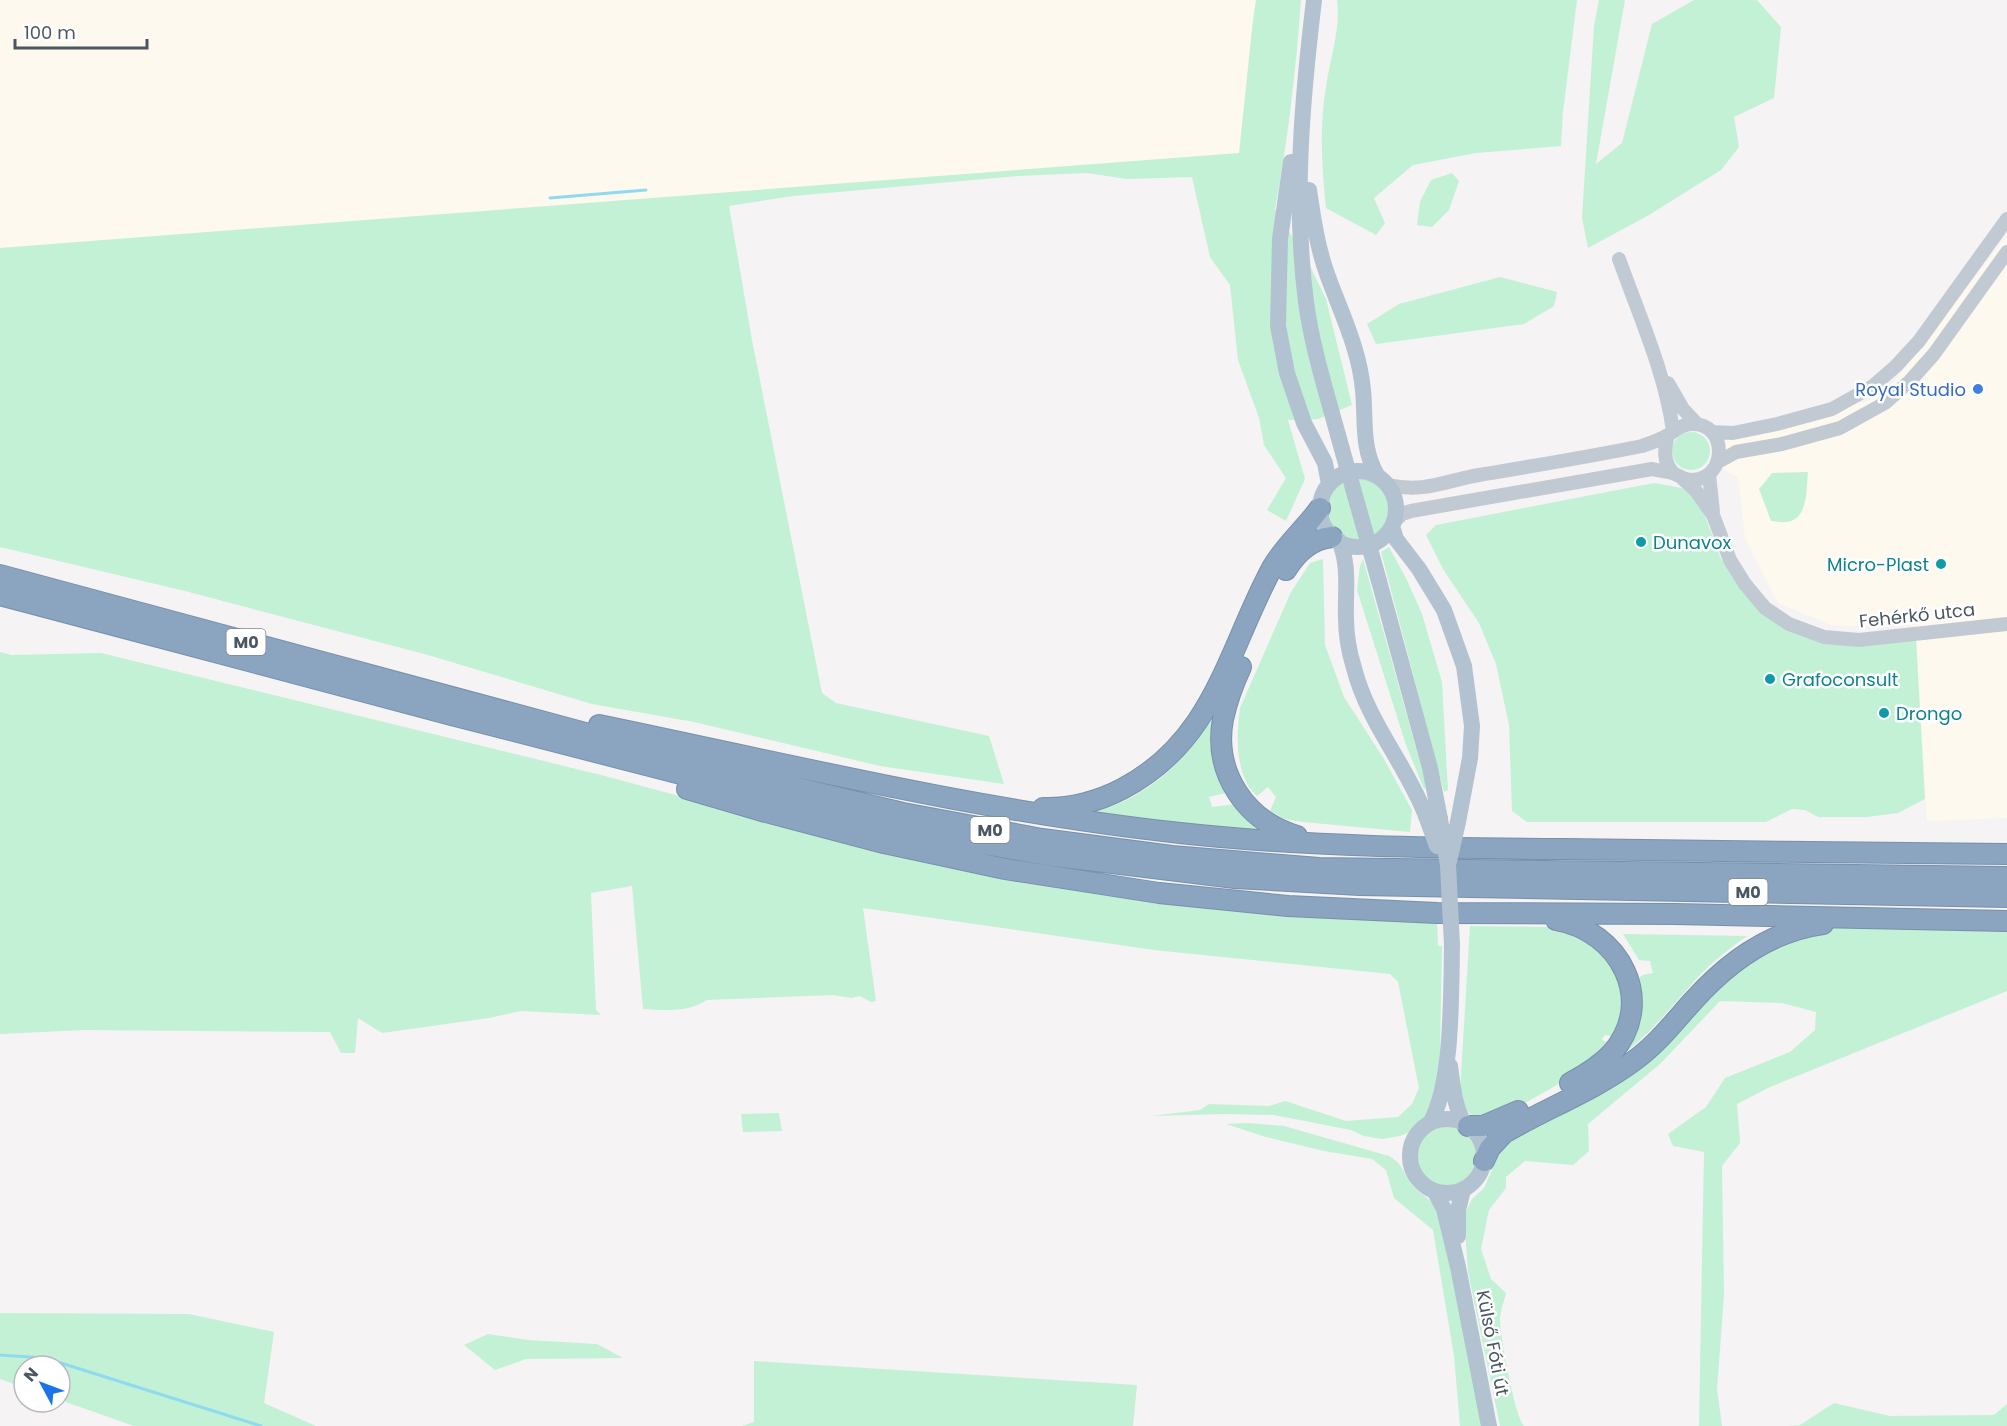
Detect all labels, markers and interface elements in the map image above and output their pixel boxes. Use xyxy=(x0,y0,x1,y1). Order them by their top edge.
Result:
scale bar xyxy=(15,12,147,50)
text: 100 m xyxy=(24,20,76,45)
place label: Royal Studio xyxy=(1855,377,1966,402)
marker: Royal Studio xyxy=(1971,382,1985,396)
place label: Dunavox xyxy=(1653,530,1732,555)
marker: Dunavox xyxy=(1634,535,1648,549)
place label: Micro-Plast xyxy=(1827,552,1929,577)
marker: Micro-Plast xyxy=(1934,557,1948,571)
street label: Fehérkő utca xyxy=(1858,596,1976,634)
road number: M0 xyxy=(226,629,266,655)
place label: Grafoconsult xyxy=(1782,667,1898,692)
marker: Grafoconsult xyxy=(1763,672,1777,686)
place label: Drongo xyxy=(1896,701,1962,726)
marker: Drongo xyxy=(1877,706,1891,720)
road number: M0 xyxy=(970,817,1010,843)
road number: M0 xyxy=(1728,879,1768,905)
street label: Külső Fóti út xyxy=(1471,1288,1515,1398)
north arrow xyxy=(12,1354,72,1414)
text: N xyxy=(18,1362,44,1387)

